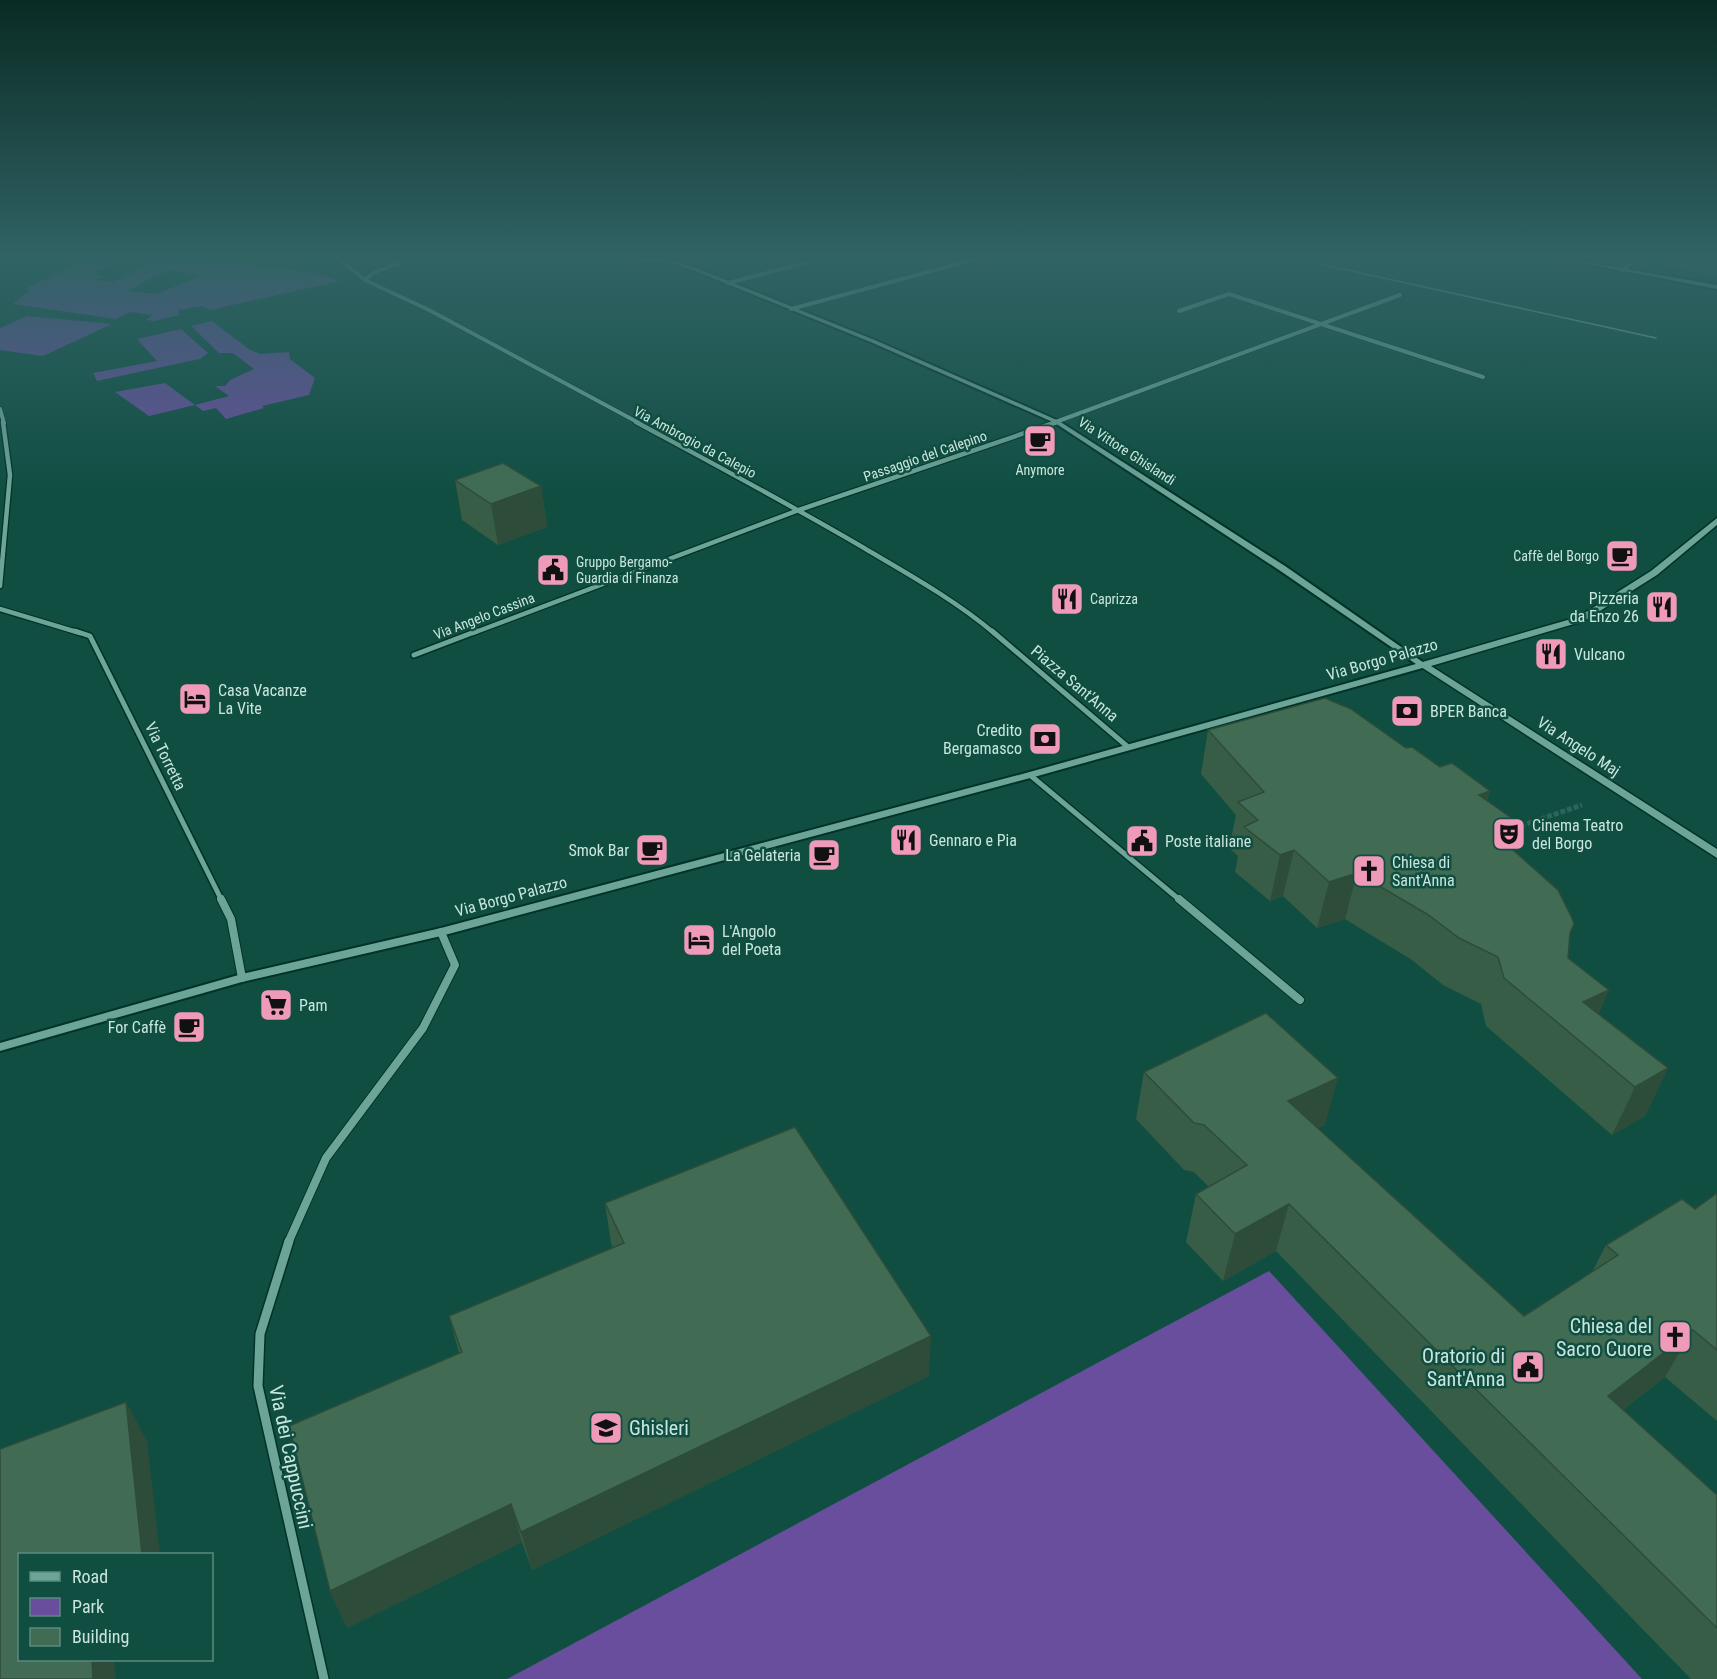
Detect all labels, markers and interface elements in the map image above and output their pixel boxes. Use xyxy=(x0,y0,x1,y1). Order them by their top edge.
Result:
street label: Via Ambrogio da Calepio xyxy=(631,403,759,481)
street label: Via Vittore Ghislandi xyxy=(1075,414,1179,488)
cafe icon: Anymore xyxy=(1022,423,1058,459)
street label: Passaggio del Calepino xyxy=(861,427,989,485)
place label: Anymore xyxy=(1016,462,1065,478)
cafe icon: Caffè del Borgo xyxy=(1604,538,1640,574)
place label: Caffè del Borgo xyxy=(1513,548,1599,564)
public building icon: Gruppo Bergamo- Guardia di Finanza xyxy=(535,552,571,588)
place label: Gruppo Bergamo- Guardia di Finanza xyxy=(576,554,678,586)
restaurant icon: Caprizza xyxy=(1049,581,1085,617)
street label: Via Angelo Cassina xyxy=(431,589,537,643)
place label: Pizzeria da Enzo 26 xyxy=(1570,589,1639,626)
restaurant icon: Pizzeria da Enzo 26 xyxy=(1644,589,1680,625)
place label: Caprizza xyxy=(1090,591,1138,607)
street label: Via Borgo Palazzo xyxy=(1324,635,1440,684)
restaurant icon: Vulcano xyxy=(1533,636,1569,672)
street label: Piazza Sant'Anna xyxy=(1027,641,1122,725)
place label: Vulcano xyxy=(1574,645,1625,664)
hotel icon: Casa Vacanze La Vite xyxy=(177,681,213,717)
place label: Casa Vacanze La Vite xyxy=(218,681,307,718)
bank icon: BPER Banca xyxy=(1389,693,1425,729)
place label: BPER Banca xyxy=(1430,702,1507,721)
street label: Via Angelo Maj xyxy=(1534,713,1624,780)
street label: Via Torretta xyxy=(141,719,190,793)
place label: Credito Bergamasco xyxy=(943,721,1022,758)
bank icon: Credito Bergamasco xyxy=(1027,721,1063,757)
theatre icon: Cinema Teatro del Borgo xyxy=(1491,816,1527,852)
place label: Cinema Teatro del Borgo xyxy=(1532,816,1623,853)
restaurant icon: Gennaro e Pia xyxy=(888,822,924,858)
public building icon: Poste italiane xyxy=(1124,823,1160,859)
place label: Gennaro e Pia xyxy=(929,831,1017,850)
cafe icon: Smok Bar xyxy=(634,832,670,868)
place label: Poste italiane xyxy=(1165,832,1251,851)
cafe icon: La Gelateria xyxy=(806,837,842,873)
place label: Smok Bar xyxy=(568,841,629,860)
place label: La Gelateria xyxy=(725,846,801,865)
church icon: Chiesa di Sant'Anna xyxy=(1351,853,1387,889)
place label: Chiesa di Sant'Anna xyxy=(1392,853,1455,890)
street label: Via Borgo Palazzo xyxy=(453,872,569,921)
hotel icon: L'Angolo del Poeta xyxy=(681,922,717,958)
place label: L'Angolo del Poeta xyxy=(722,922,781,959)
supermarket icon: Pam xyxy=(258,987,294,1023)
place label: Pam xyxy=(299,996,328,1015)
cafe icon: For Caffè xyxy=(171,1009,207,1045)
place label: For Caffè xyxy=(108,1018,166,1037)
place label: Chiesa del Sacro Cuore xyxy=(1556,1314,1652,1361)
church icon: Chiesa del Sacro Cuore xyxy=(1657,1319,1693,1355)
place label: Oratorio di Sant'Anna xyxy=(1422,1344,1505,1391)
public building icon: Oratorio di Sant'Anna xyxy=(1510,1349,1546,1385)
street label: Via dei Cappuccini xyxy=(264,1383,318,1531)
school or university icon: Ghisleri xyxy=(588,1410,624,1446)
place label: Ghisleri xyxy=(629,1416,689,1440)
legend xyxy=(18,1553,213,1661)
text: Road xyxy=(72,1566,108,1587)
text: Park xyxy=(72,1596,104,1617)
text: Building xyxy=(72,1626,129,1647)

